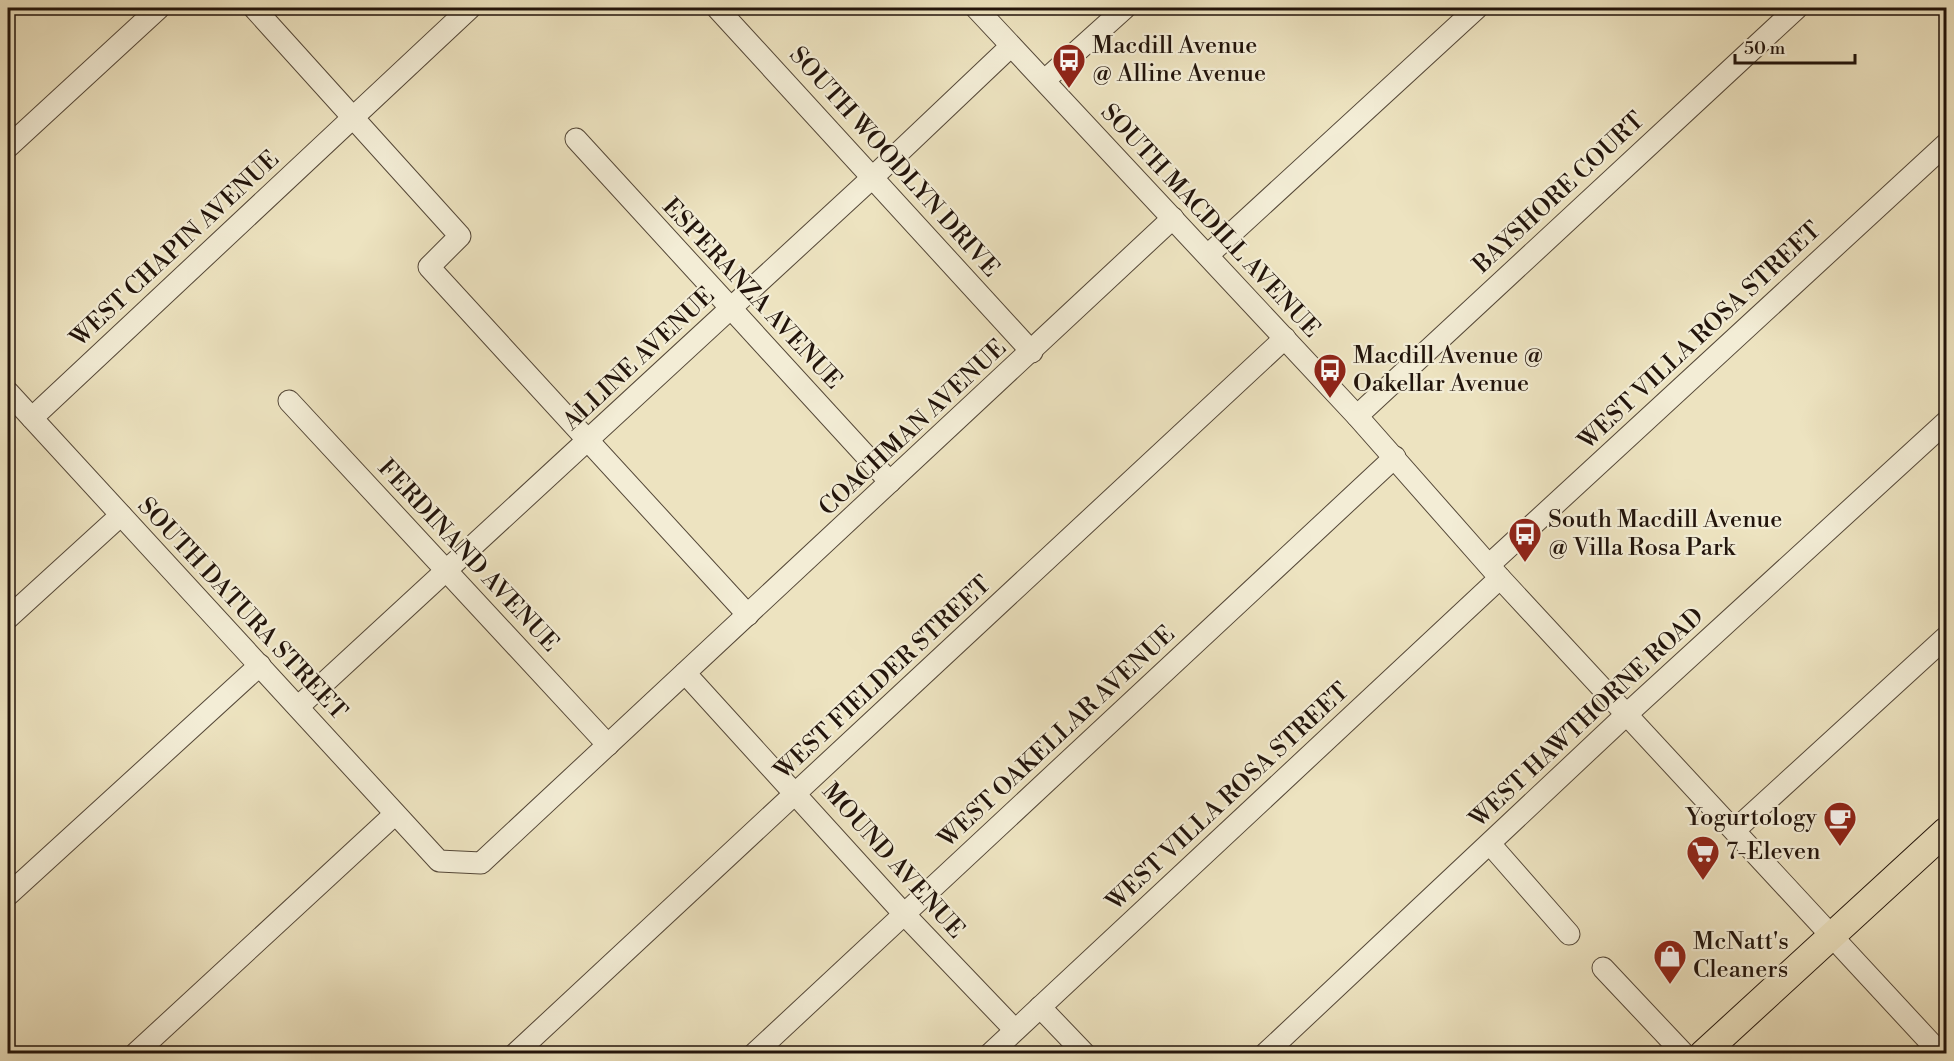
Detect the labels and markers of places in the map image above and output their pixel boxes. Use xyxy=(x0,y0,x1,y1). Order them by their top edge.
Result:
place label: Macdill Avenue @ Alline Avenue xyxy=(1092,31,1266,89)
bus stop icon: Macdill Avenue @ Alline Avenue xyxy=(1051,42,1087,89)
place label: Macdill Avenue @ Oakellar Avenue xyxy=(1353,341,1543,399)
bus stop icon: Macdill Avenue @ Oakellar Avenue xyxy=(1312,352,1348,399)
place label: South Macdill Avenue @ Villa Rosa Park xyxy=(1548,505,1782,563)
bus stop icon: South Macdill Avenue @ Villa Rosa Park xyxy=(1507,516,1543,563)
cafe icon: Yogurtology xyxy=(1822,800,1858,847)
place label: Yogurtology xyxy=(1684,803,1817,833)
supermarket icon: 7-Eleven xyxy=(1685,834,1721,881)
place label: 7-Eleven xyxy=(1726,837,1821,867)
place label: McNatt's Cleaners xyxy=(1693,927,1789,985)
shop icon: McNatt's Cleaners xyxy=(1652,938,1688,985)

